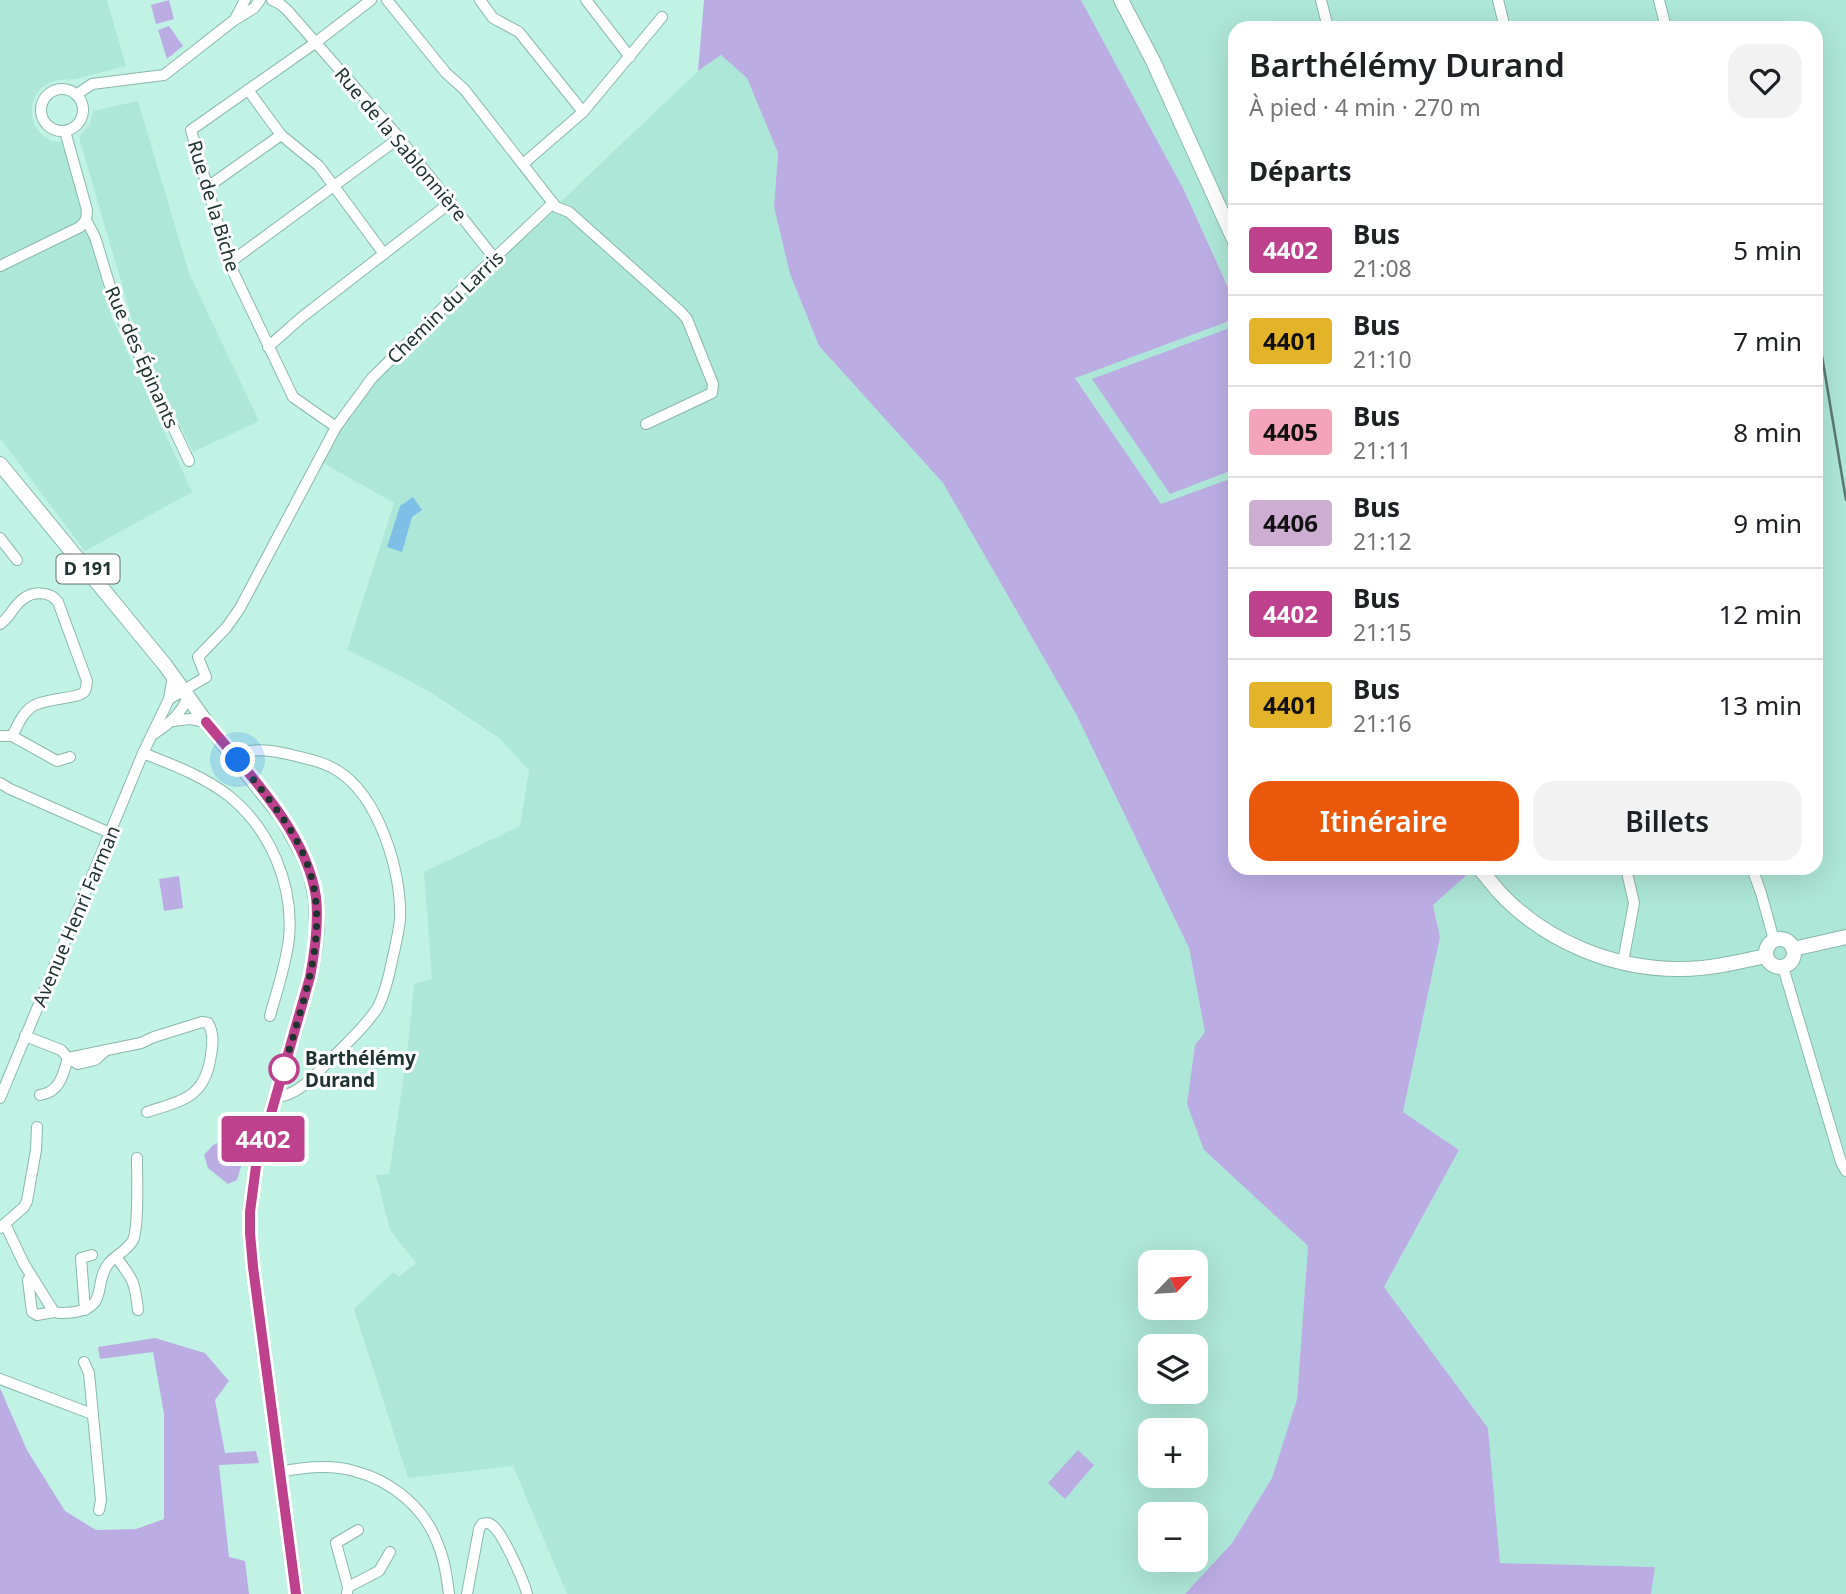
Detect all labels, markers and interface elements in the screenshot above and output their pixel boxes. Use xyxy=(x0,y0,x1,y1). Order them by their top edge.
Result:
text: Barthélémy Durand xyxy=(1249,42,1565,87)
button: heart xyxy=(1728,44,1802,118)
street label: Rue de la Sablonnière xyxy=(329,62,473,226)
text: À pied · 4 min · 270 m xyxy=(1249,91,1481,123)
street label: Rue de la Biche xyxy=(182,137,246,275)
text: Départs xyxy=(1249,153,1352,189)
text: Bus xyxy=(1353,216,1400,252)
text: 5 min xyxy=(1733,232,1802,268)
text: 4402 xyxy=(1263,233,1318,266)
street label: Chemin du Larris xyxy=(381,245,509,369)
text: 21:08 xyxy=(1353,252,1412,284)
street label: Rue des Épinants xyxy=(99,282,185,432)
text: Bus xyxy=(1353,307,1400,343)
text: 7 min xyxy=(1733,323,1802,359)
text: 4401 xyxy=(1263,324,1318,357)
text: 21:10 xyxy=(1353,343,1412,375)
text: Bus xyxy=(1353,398,1400,434)
text: 8 min xyxy=(1733,414,1802,450)
text: 4405 xyxy=(1263,415,1318,448)
text: 21:11 xyxy=(1353,434,1412,466)
text: Bus xyxy=(1353,489,1400,525)
text: 9 min xyxy=(1733,505,1802,541)
text: 4406 xyxy=(1263,506,1318,539)
text: 21:12 xyxy=(1353,525,1412,557)
road number: D 191 xyxy=(56,554,119,584)
text: Bus xyxy=(1353,580,1400,616)
text: 12 min xyxy=(1718,596,1802,632)
text: 4402 xyxy=(1263,597,1318,630)
text: 21:15 xyxy=(1353,616,1412,648)
text: Bus xyxy=(1353,671,1400,707)
text: 13 min xyxy=(1718,687,1802,723)
text: 4401 xyxy=(1263,688,1318,721)
text: 21:16 xyxy=(1353,707,1412,739)
your location xyxy=(220,742,255,777)
button: Itinéraire xyxy=(1249,781,1519,861)
button: Billets xyxy=(1533,781,1802,861)
street label: Avenue Henri Farman xyxy=(26,821,126,1011)
place label: Barthélémy Durand xyxy=(305,1045,416,1093)
marker: Barthélémy Durand xyxy=(269,1054,299,1084)
line badge: 4402 xyxy=(214,1116,312,1162)
text: 4402 xyxy=(236,1122,290,1155)
north arrow xyxy=(1138,1250,1208,1320)
map controls xyxy=(1138,1250,1208,1572)
button: layers xyxy=(1138,1334,1208,1404)
button: + xyxy=(1138,1418,1208,1488)
button: − xyxy=(1138,1502,1208,1572)

